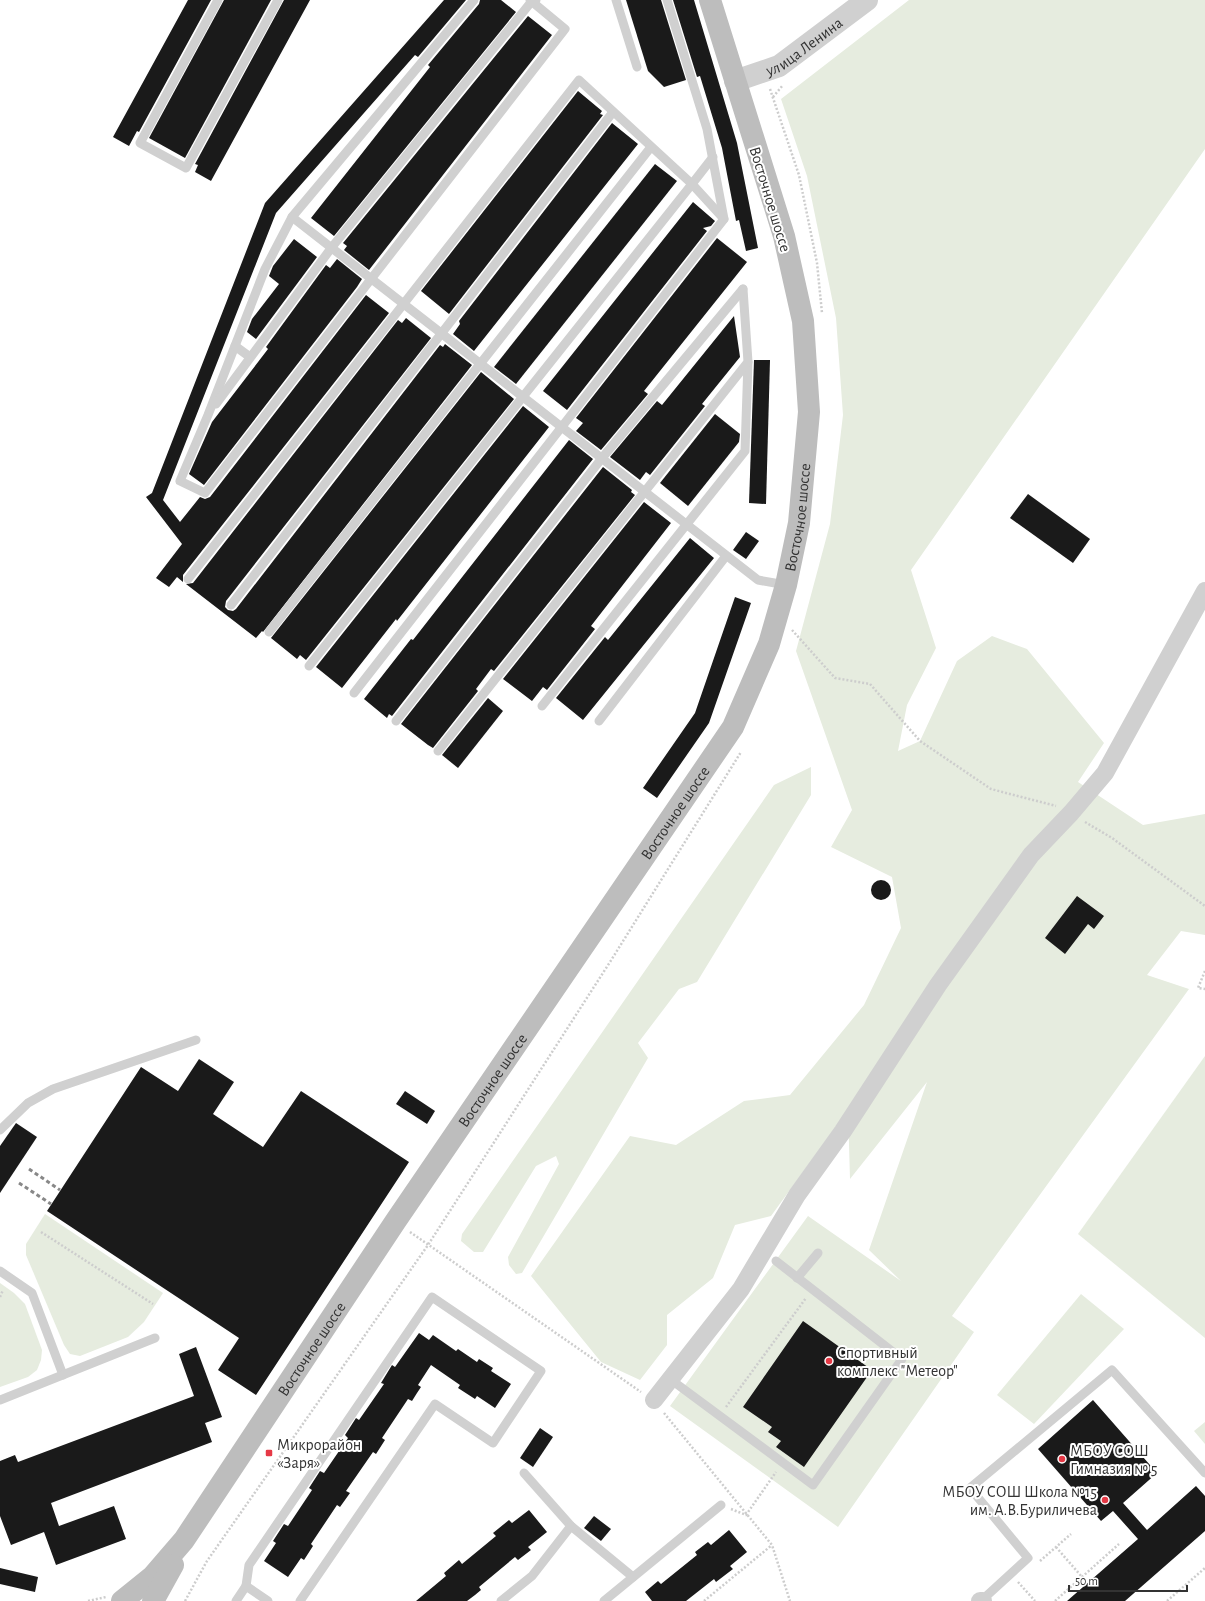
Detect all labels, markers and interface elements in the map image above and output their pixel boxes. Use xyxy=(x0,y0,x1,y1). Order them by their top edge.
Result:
street label: улица Ленина xyxy=(763,15,846,80)
street label: Восточное шоссе xyxy=(746,145,794,254)
street label: Восточное шоссе xyxy=(782,462,813,573)
street label: Восточное шоссе xyxy=(638,763,713,863)
street label: Восточное шоссе xyxy=(455,1031,530,1130)
street label: Восточное шоссе xyxy=(275,1299,349,1399)
place label: Спортивный комплекс "Метеор" xyxy=(837,1345,958,1379)
marker: Спортивный комплекс "Метеор" xyxy=(824,1356,834,1366)
place label: Микрорайон «Заря» xyxy=(277,1437,361,1471)
place label: МБОУ СОШ Гимназия № 5 xyxy=(1070,1443,1157,1477)
marker: Микрорайон «Заря» xyxy=(264,1448,274,1458)
marker: МБОУ СОШ Гимназия № 5 xyxy=(1057,1454,1067,1464)
place label: МБОУ СОШ Школа №15 им. А.В.Буриличева xyxy=(942,1484,1097,1519)
marker: МБОУ СОШ Школа №15 им. А.В.Буриличева xyxy=(1100,1495,1110,1505)
scale bar xyxy=(1069,1567,1187,1593)
text: 50 m xyxy=(1075,1575,1098,1587)

